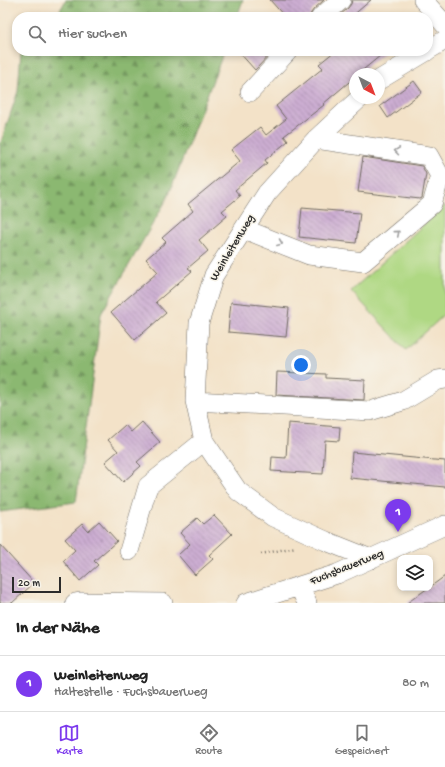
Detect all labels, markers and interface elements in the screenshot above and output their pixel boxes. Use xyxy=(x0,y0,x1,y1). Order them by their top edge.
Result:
search box xyxy=(12,12,433,56)
icon: search xyxy=(26,23,48,45)
text: Hier suchen xyxy=(58,25,127,43)
north arrow xyxy=(349,68,385,104)
one-way arrow xyxy=(394,147,400,156)
street label: Weinleitenweg xyxy=(208,212,258,284)
one-way arrow xyxy=(392,231,399,238)
one-way arrow xyxy=(277,239,284,247)
your location xyxy=(291,355,311,375)
pin: 1 xyxy=(385,499,411,532)
street label: Fuchsbauerweg xyxy=(307,547,386,589)
map controls xyxy=(397,555,433,591)
button: layers xyxy=(397,555,433,591)
scale bar xyxy=(12,575,61,594)
text: 20 m xyxy=(18,578,40,590)
text: In der Nähe xyxy=(16,619,99,639)
text: Weinleitenweg xyxy=(54,667,148,685)
text: 1 xyxy=(26,676,32,691)
text: 80 m xyxy=(402,676,429,691)
text: Haltestelle · Fuchsbauerweg xyxy=(54,685,208,700)
tab: Karte xyxy=(56,722,83,758)
tab: Route xyxy=(195,722,222,758)
tab: Gespeichert xyxy=(335,722,389,758)

